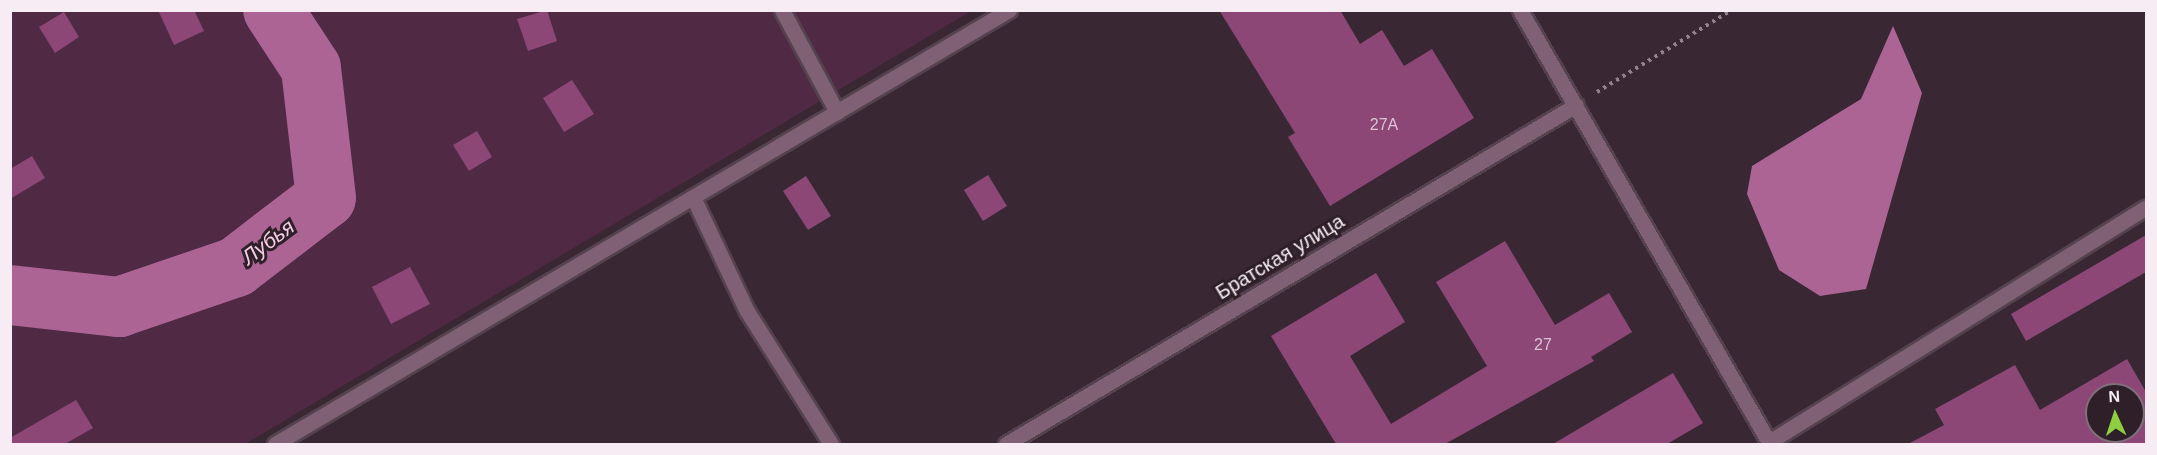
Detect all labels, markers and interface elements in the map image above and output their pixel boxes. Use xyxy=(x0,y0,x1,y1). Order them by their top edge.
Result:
house number: 27А xyxy=(1370,115,1398,135)
street label: Братская улица xyxy=(1211,209,1349,305)
water label: Лубья xyxy=(237,214,299,270)
house number: 27 xyxy=(1534,335,1552,355)
north arrow xyxy=(2085,383,2145,443)
text: N xyxy=(2108,388,2120,405)

